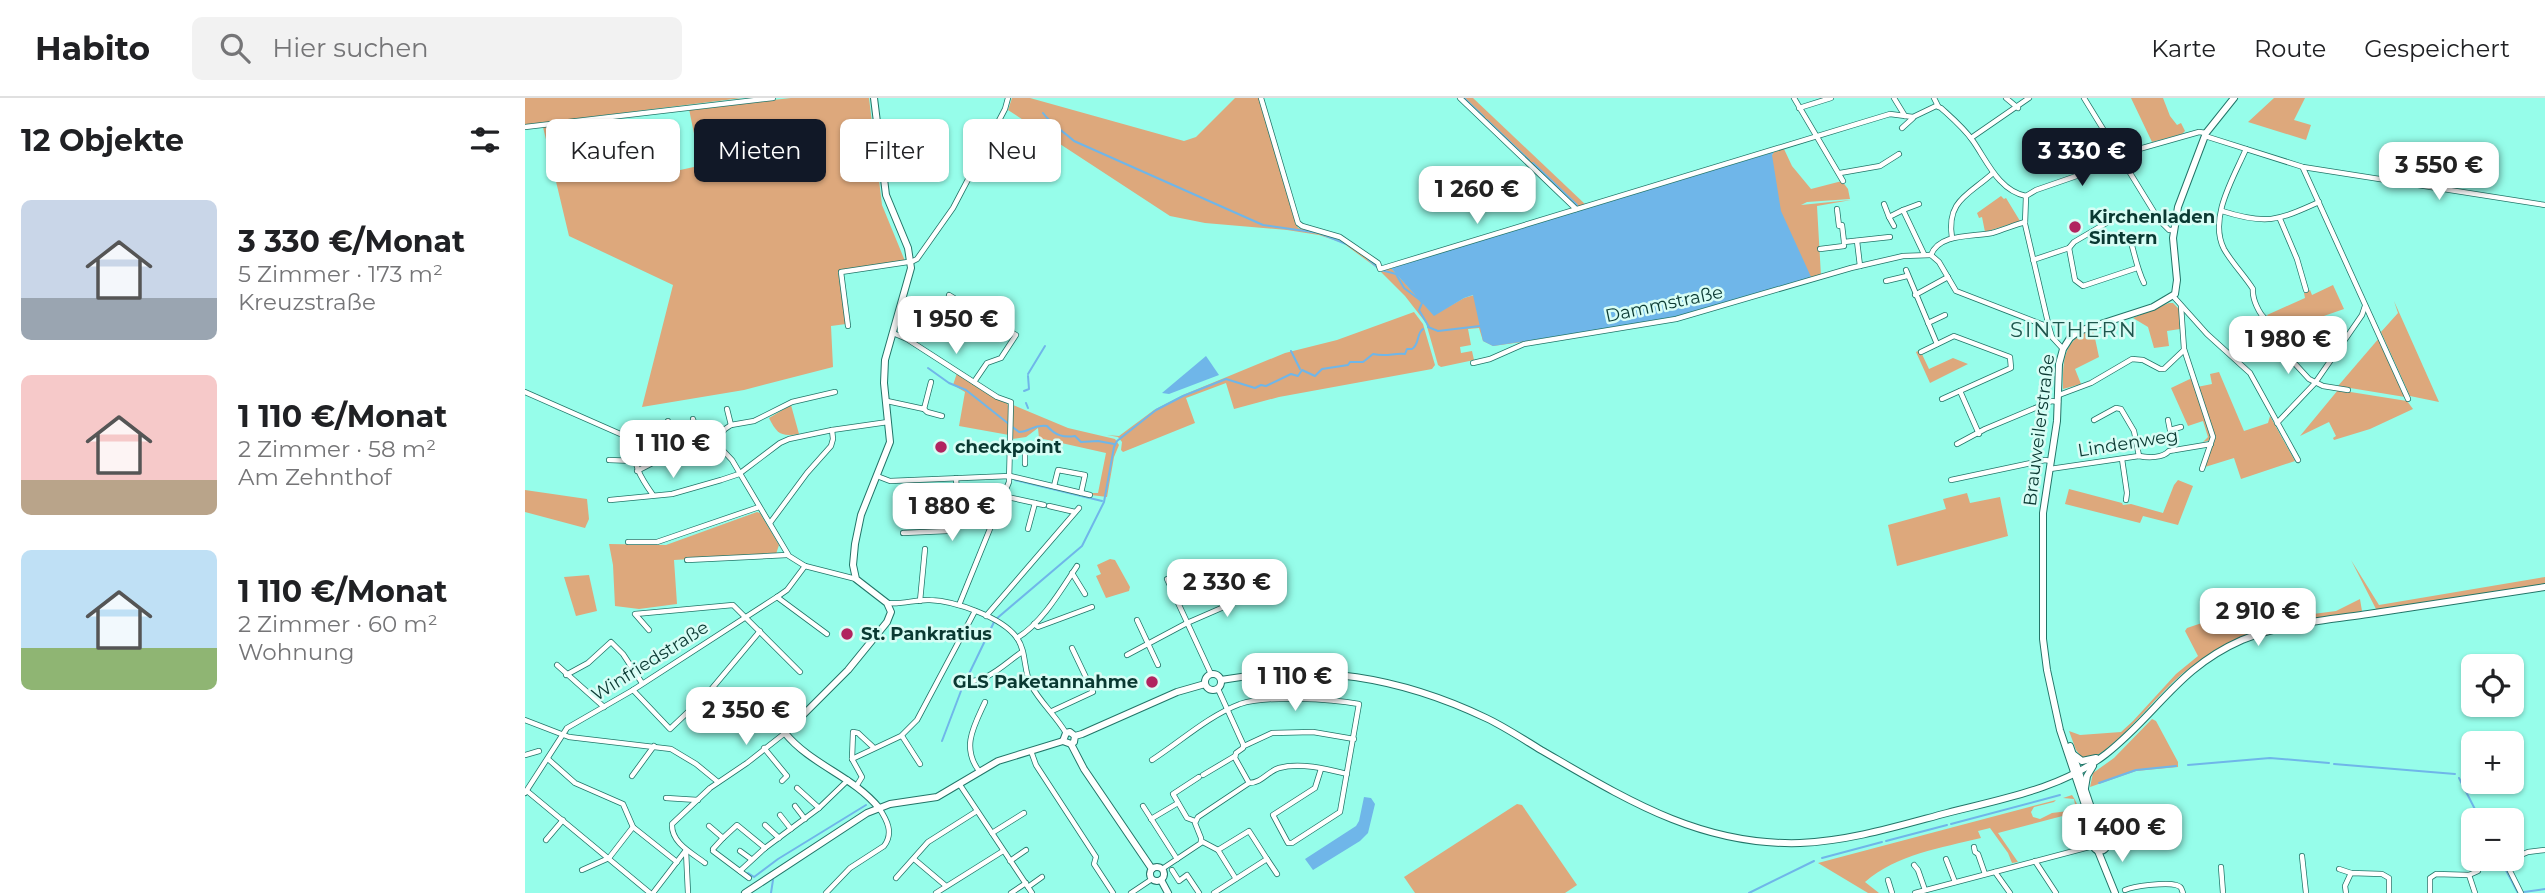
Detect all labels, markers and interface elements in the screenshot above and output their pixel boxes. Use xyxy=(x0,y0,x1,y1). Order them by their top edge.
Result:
search box xyxy=(192,17,682,80)
text: Habito xyxy=(35,28,150,68)
icon: search xyxy=(216,29,254,67)
text: Hier suchen xyxy=(272,32,429,64)
text: Karte xyxy=(2151,34,2216,63)
text: Route xyxy=(2254,34,2326,63)
text: Gespeichert xyxy=(2364,34,2510,63)
chip: Kaufen xyxy=(546,119,680,182)
chip: Mieten xyxy=(694,119,826,182)
chip: Filter xyxy=(840,119,949,182)
chip: Neu xyxy=(963,119,1061,182)
icon: filters xyxy=(466,121,504,159)
text: 12 Objekte xyxy=(21,122,184,159)
pin: 3 330 € xyxy=(2017,129,2147,188)
text: 3 330 € xyxy=(2038,137,2126,165)
pin: 3 550 € xyxy=(2374,142,2504,202)
text: 3 550 € xyxy=(2395,151,2483,179)
pin: 1 260 € xyxy=(1412,166,1542,226)
text: 1 260 € xyxy=(1435,175,1519,203)
place label: Kirchenladen Sintern xyxy=(2089,206,2215,249)
marker: Kirchenladen Sintern xyxy=(2067,219,2083,235)
text: 3 330 €/Monat xyxy=(238,223,465,260)
icon: home xyxy=(77,228,161,312)
text: 5 Zimmer · 173 m² xyxy=(238,260,443,288)
street label: Dammstraße xyxy=(1603,281,1725,327)
text: Kreuzstraße xyxy=(238,288,376,316)
pin: 1 950 € xyxy=(891,296,1021,356)
text: 1 950 € xyxy=(914,305,998,333)
pin: 1 980 € xyxy=(2223,316,2353,376)
district label: SINTHERN xyxy=(2010,317,2138,342)
text: 1 980 € xyxy=(2245,325,2331,353)
street label: Brauweilerstraße xyxy=(2019,353,2059,507)
text: 1 110 €/Monat xyxy=(238,398,447,435)
icon: home xyxy=(77,403,161,487)
pin: 1 110 € xyxy=(608,420,738,480)
street label: Lindenweg xyxy=(2076,424,2180,462)
text: 1 110 € xyxy=(636,429,710,457)
text: 2 Zimmer · 58 m² xyxy=(238,435,436,463)
place label: checkpoint xyxy=(955,436,1062,458)
marker: checkpoint xyxy=(933,439,949,455)
text: Am Zehnthof xyxy=(238,463,392,491)
pin: 1 880 € xyxy=(887,484,1017,543)
text: 1 880 € xyxy=(909,492,995,520)
pin: 2 330 € xyxy=(1162,560,1292,619)
text: 2 330 € xyxy=(1183,568,1271,596)
text: 1 110 €/Monat xyxy=(238,573,447,610)
icon: home xyxy=(77,578,161,662)
pin: 2 910 € xyxy=(2193,588,2323,648)
text: 2 910 € xyxy=(2216,597,2300,625)
text: 2 Zimmer · 60 m² xyxy=(238,610,438,638)
street label: Winfriedstraße xyxy=(587,616,713,706)
place label: St. Pankratius xyxy=(861,623,992,645)
marker: St. Pankratius xyxy=(839,626,855,642)
text: Wohnung xyxy=(238,638,355,666)
pin: 1 110 € xyxy=(1230,654,1360,713)
map controls xyxy=(2461,654,2524,871)
button: locate xyxy=(2461,654,2524,717)
text: 1 110 € xyxy=(1258,662,1332,690)
place label: GLS Paketannahme xyxy=(953,671,1138,693)
marker: GLS Paketannahme xyxy=(1144,674,1160,690)
pin: 2 350 € xyxy=(681,688,811,747)
text: 2 350 € xyxy=(702,696,790,724)
button: + xyxy=(2461,731,2524,794)
pin: 1 400 € xyxy=(2057,804,2187,864)
button: − xyxy=(2461,808,2524,871)
text: 1 400 € xyxy=(2078,813,2166,841)

